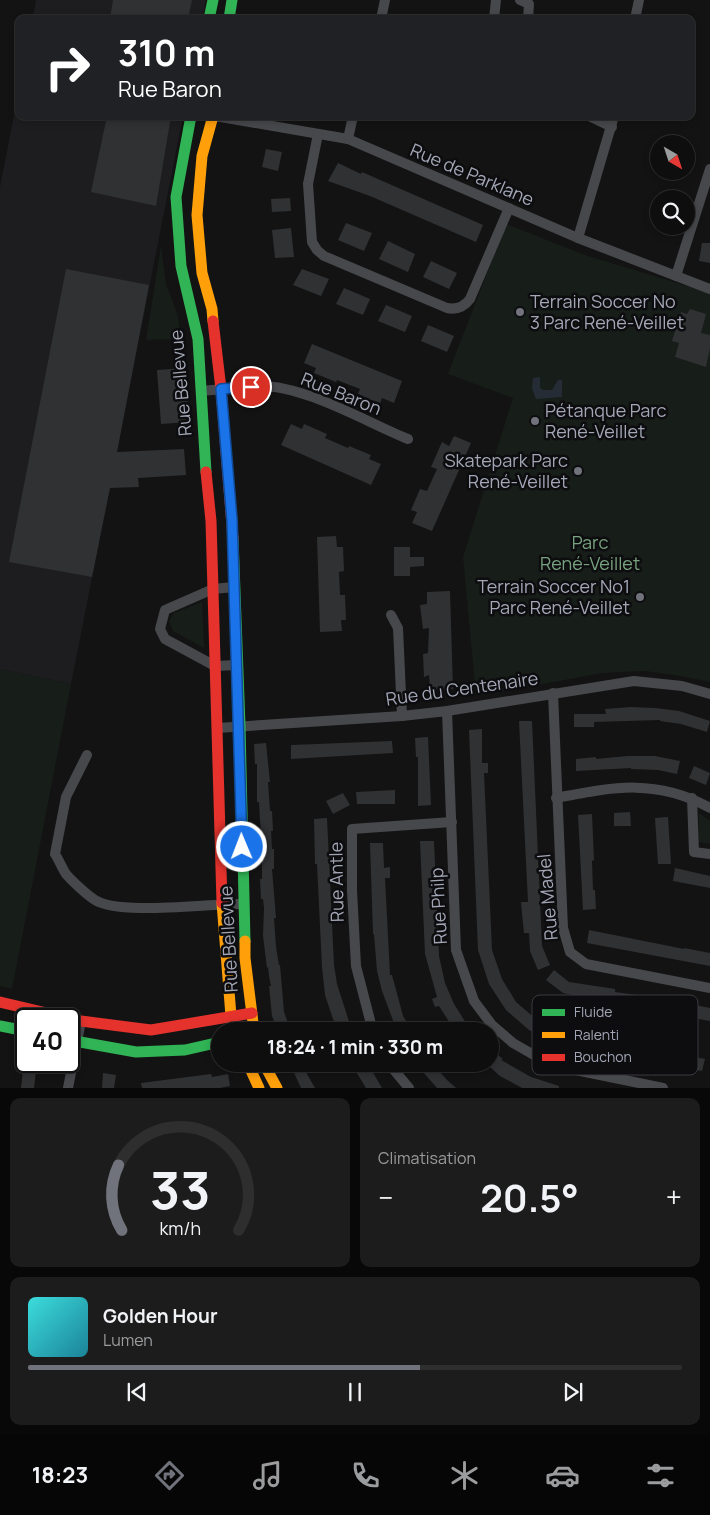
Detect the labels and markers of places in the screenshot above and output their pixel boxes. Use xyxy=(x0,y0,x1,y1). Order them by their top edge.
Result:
place label: Terrain Soccer No 3 Parc René-Veillet xyxy=(530,289,684,334)
marker: Terrain Soccer No 3 Parc René-Veillet xyxy=(514,306,526,318)
pin xyxy=(230,366,272,408)
place label: Pétanque Parc René-Veillet xyxy=(545,398,667,443)
marker: Pétanque Parc René-Veillet xyxy=(529,415,541,427)
place label: Skatepark Parc René-Veillet xyxy=(444,448,568,493)
marker: Skatepark Parc René-Veillet xyxy=(572,465,584,477)
place label: Terrain Soccer No1 Parc René-Veillet xyxy=(477,574,630,619)
marker: Terrain Soccer No1 Parc René-Veillet xyxy=(634,591,646,603)

